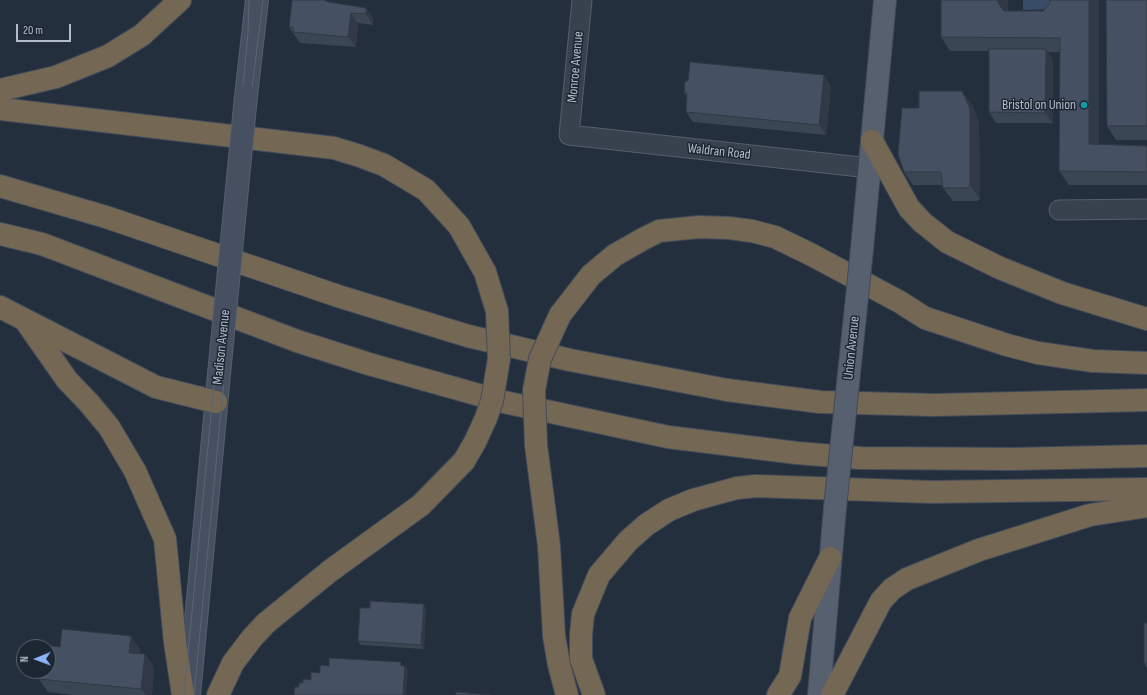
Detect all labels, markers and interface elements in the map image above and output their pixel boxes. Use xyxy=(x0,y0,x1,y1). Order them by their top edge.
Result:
scale bar xyxy=(18,16,73,42)
text: 20 m xyxy=(23,23,43,38)
street label: Monroe Avenue xyxy=(565,31,587,103)
place label: Bristol on Union xyxy=(1002,97,1076,113)
marker: Bristol on Union xyxy=(1079,100,1089,110)
street label: Waldran Road xyxy=(687,140,751,164)
street label: Madison Avenue xyxy=(210,309,234,385)
street label: Union Avenue xyxy=(840,315,864,381)
north arrow xyxy=(16,639,56,679)
text: N xyxy=(18,656,31,662)

